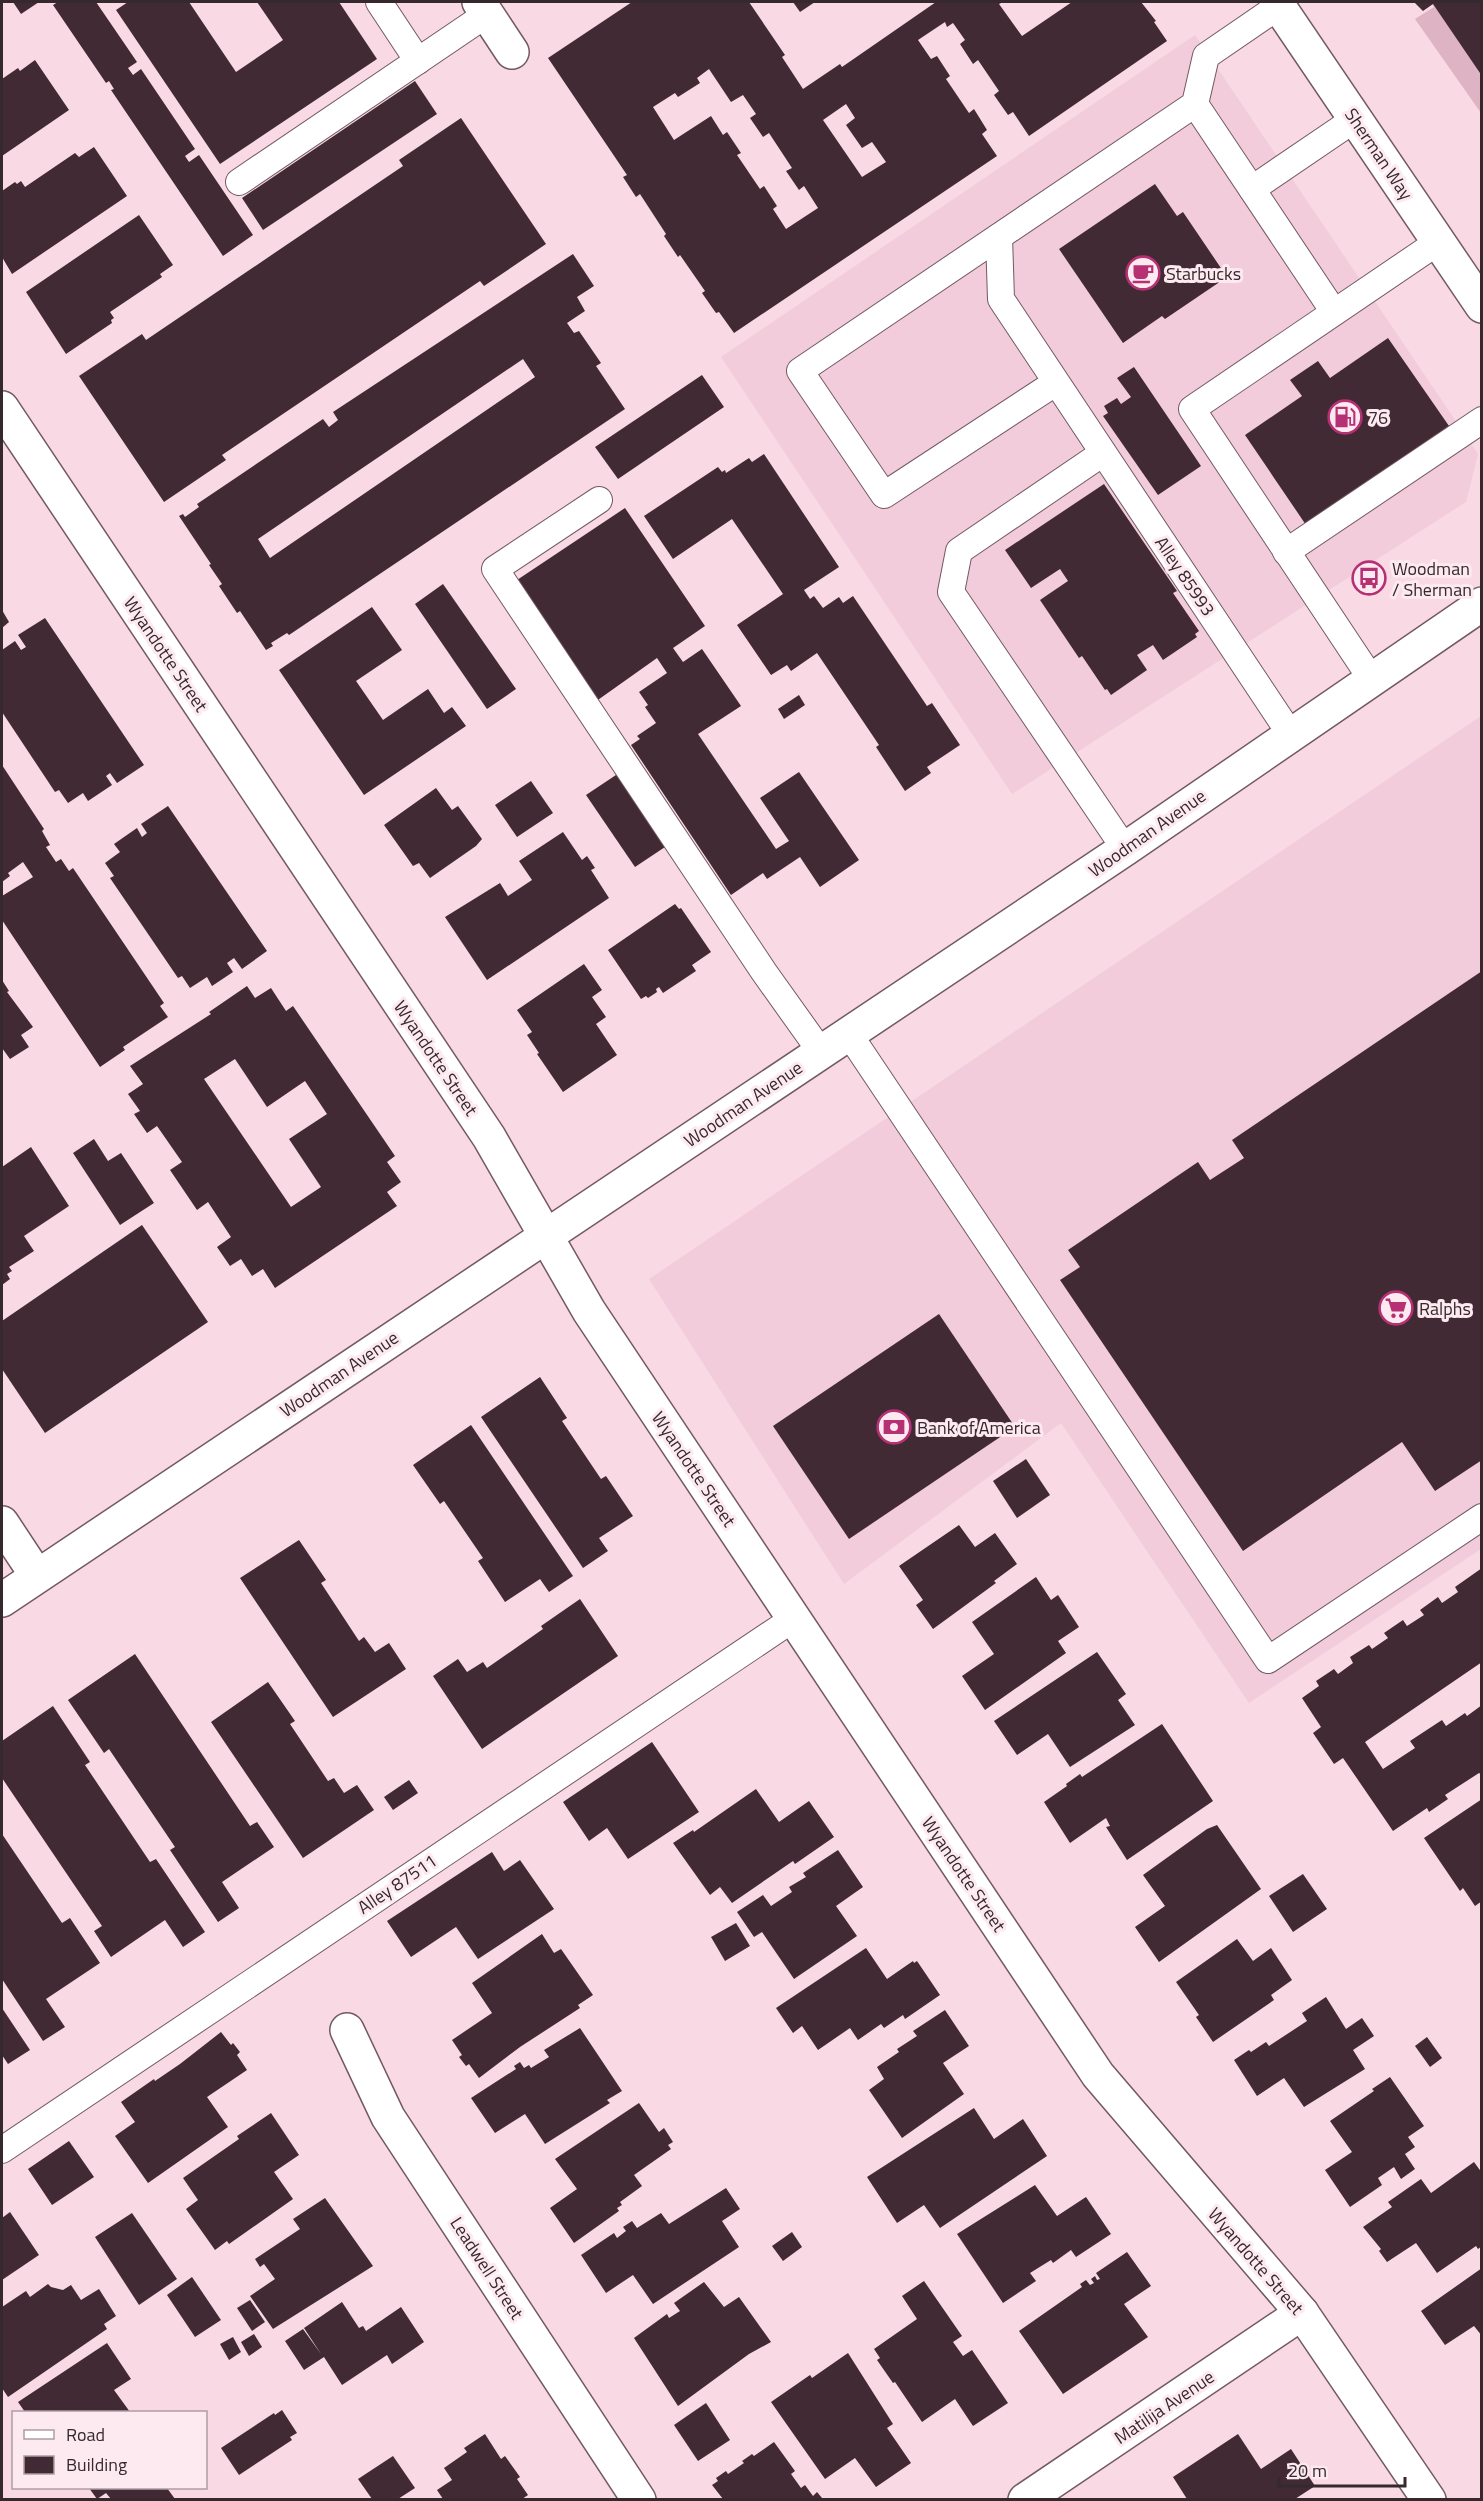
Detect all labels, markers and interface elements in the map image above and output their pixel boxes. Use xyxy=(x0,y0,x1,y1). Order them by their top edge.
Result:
street label: Sherman Way xyxy=(1338,103,1420,206)
cafe icon: Starbucks xyxy=(1125,255,1161,291)
place label: Starbucks xyxy=(1166,260,1241,287)
fuel station icon: 76 xyxy=(1327,399,1363,435)
place label: 76 xyxy=(1368,404,1388,431)
street label: Alley 85993 xyxy=(1148,531,1222,621)
place label: Woodman / Sherman xyxy=(1392,555,1472,603)
bus stop icon: Woodman / Sherman xyxy=(1351,560,1387,596)
street label: Wyandotte Street xyxy=(117,591,215,718)
street label: Woodman Avenue xyxy=(1083,782,1211,884)
street label: Wyandotte Street xyxy=(387,995,485,1122)
street label: Woodman Avenue xyxy=(678,1054,808,1154)
supermarket icon: Ralphs xyxy=(1378,1290,1414,1326)
place label: Ralphs xyxy=(1419,1295,1471,1322)
street label: Woodman Avenue xyxy=(274,1324,404,1424)
street label: Wyandotte Street xyxy=(645,1406,743,1533)
bank icon: Bank of America xyxy=(876,1409,912,1445)
place label: Bank of America xyxy=(917,1414,1041,1441)
street label: Wyandotte Street xyxy=(915,1811,1013,1938)
street label: Alley 87511 xyxy=(352,1847,442,1921)
street label: Wyandotte Street xyxy=(1202,2201,1311,2321)
street label: Leadwell Street xyxy=(444,2211,531,2325)
street label: Matilija Avenue xyxy=(1108,2363,1220,2451)
legend xyxy=(12,2411,207,2489)
text: Road xyxy=(66,2421,105,2448)
scale bar xyxy=(1279,2450,1405,2488)
text: Building xyxy=(66,2451,127,2478)
text: 20 m xyxy=(1288,2457,1327,2484)

